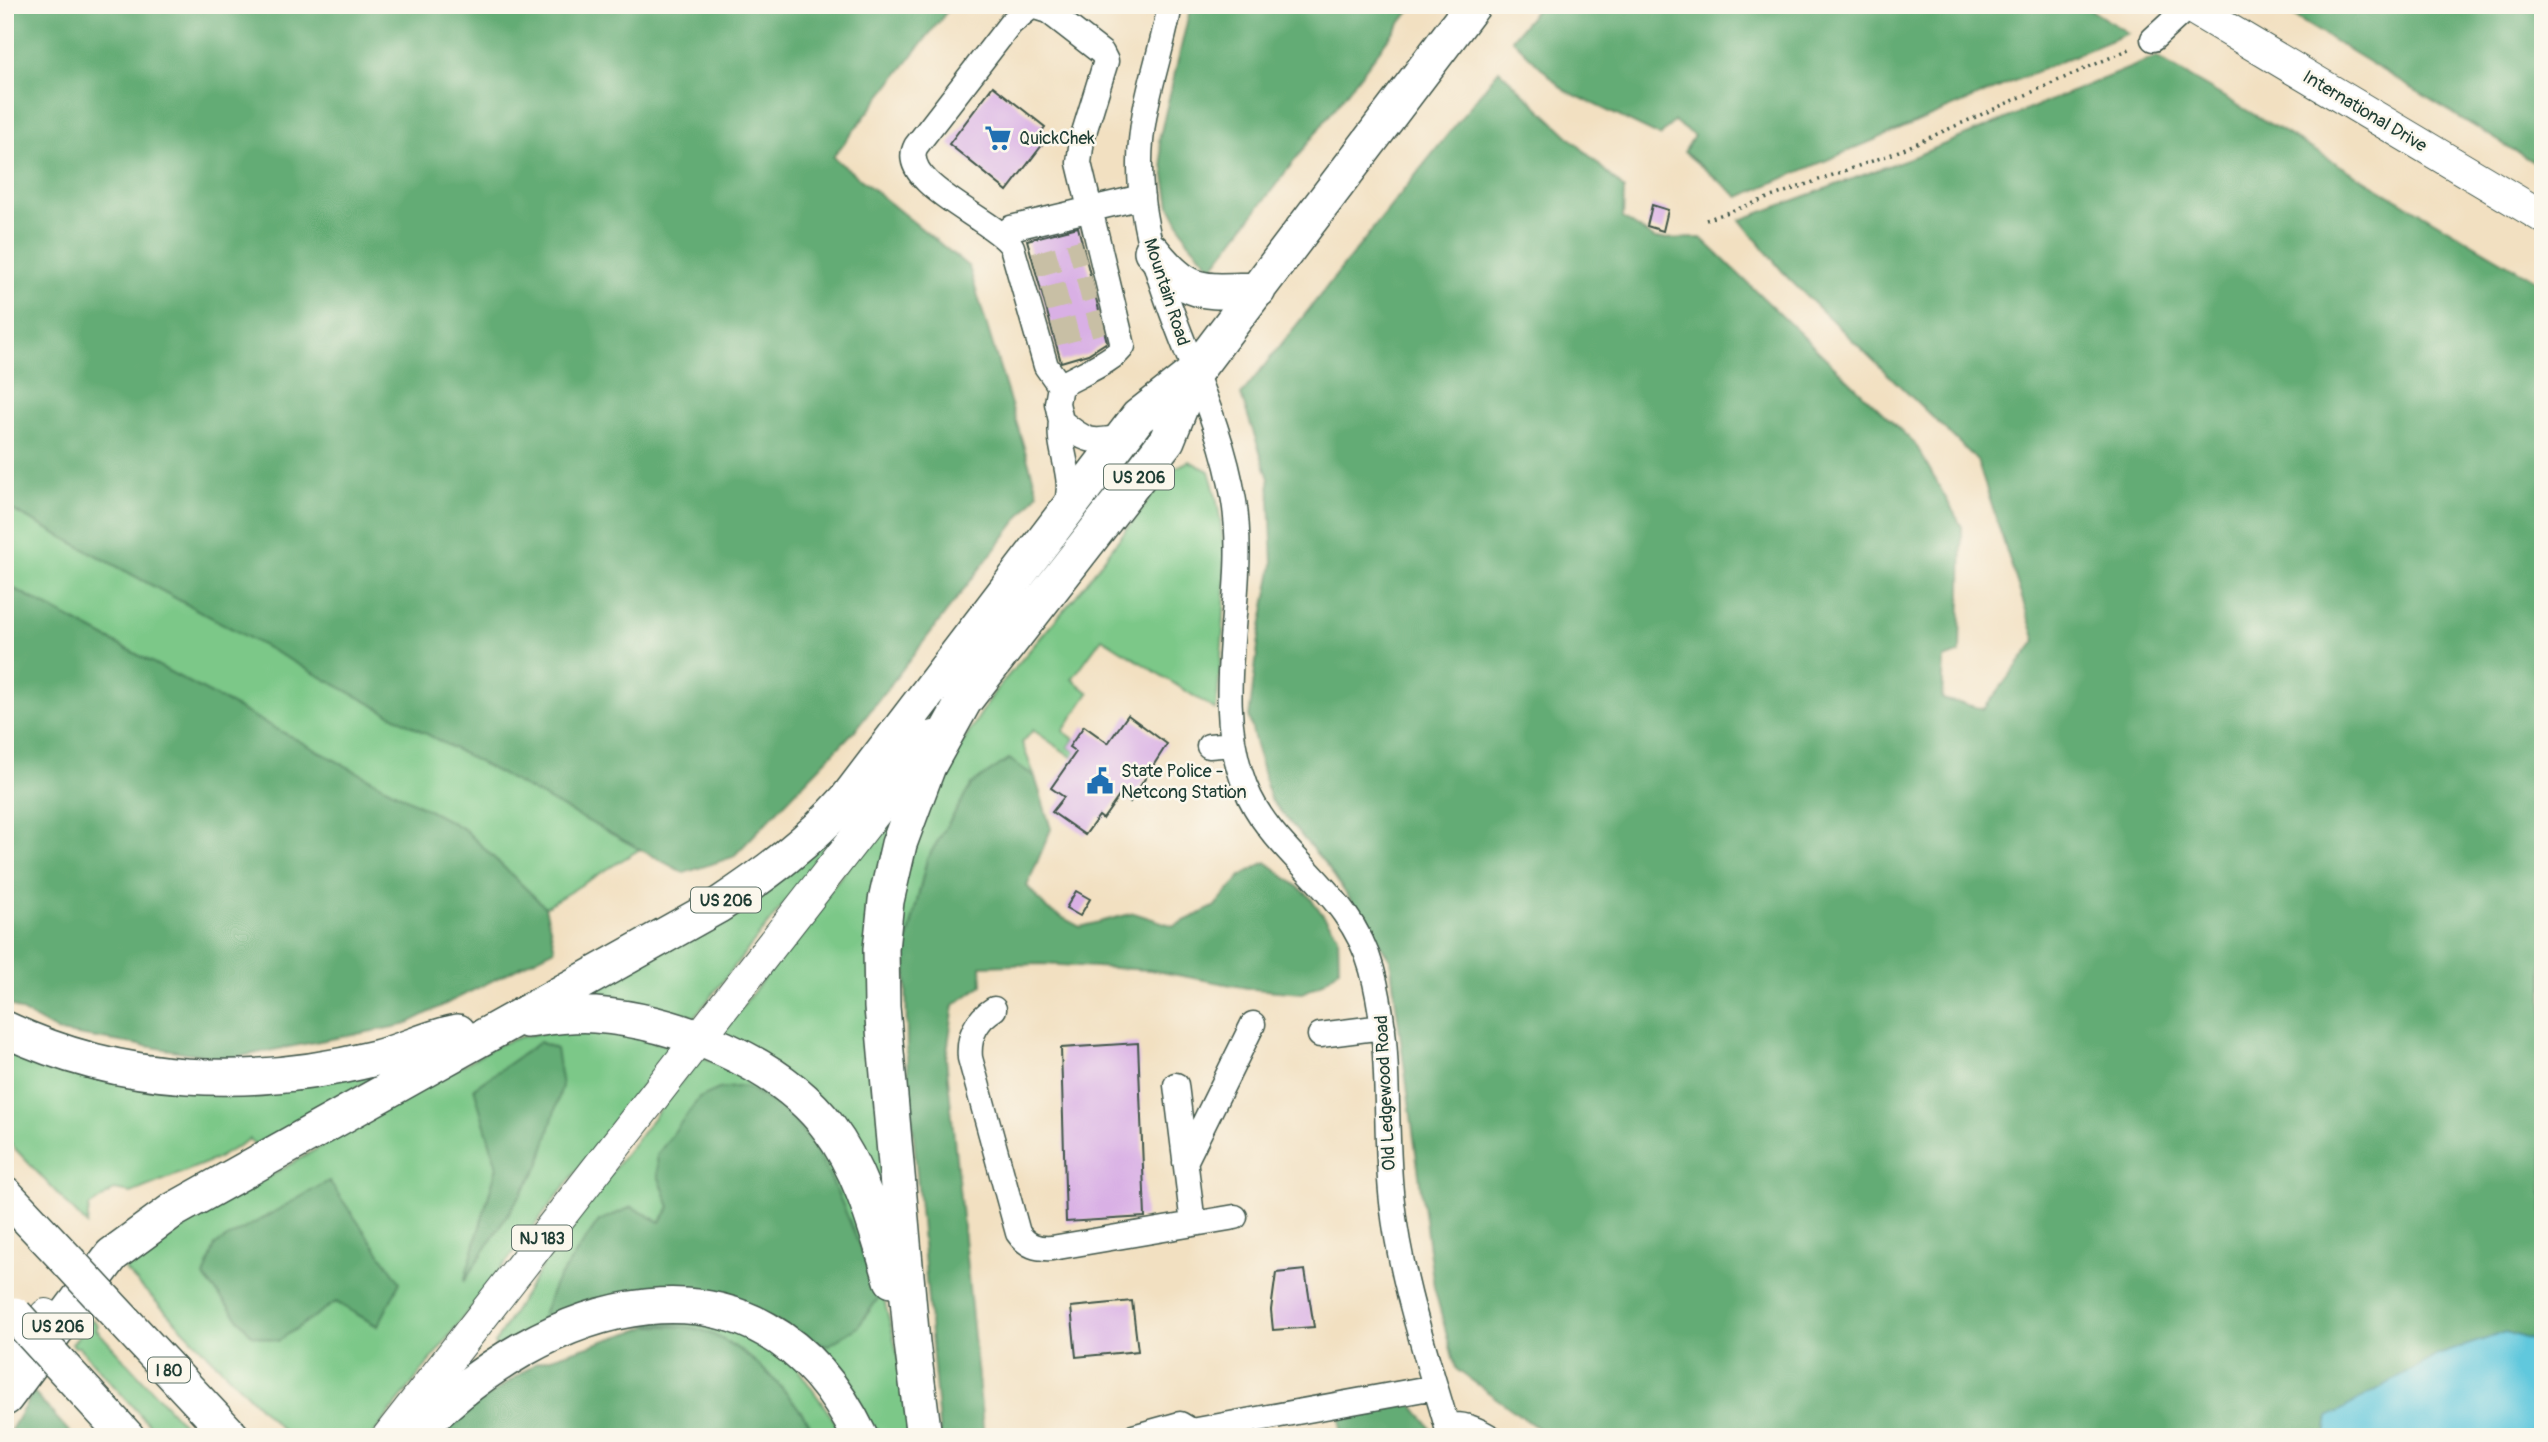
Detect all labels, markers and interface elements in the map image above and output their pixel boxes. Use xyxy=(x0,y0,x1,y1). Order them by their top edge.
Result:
street label: International Drive xyxy=(2298,65,2431,158)
supermarket icon: QuickChek xyxy=(983,123,1013,153)
place label: QuickChek xyxy=(1019,127,1095,150)
street label: Mountain Road xyxy=(1138,235,1195,349)
road number: US 206 xyxy=(1104,464,1174,490)
place label: State Police - Netcong Station xyxy=(1121,760,1247,804)
public building icon: State Police - Netcong Station xyxy=(1085,766,1115,796)
road number: US 206 xyxy=(691,888,761,912)
street label: Old Ledgewood Road xyxy=(1370,1015,1401,1171)
road number: NJ 183 xyxy=(512,1226,572,1250)
road number: US 206 xyxy=(23,1314,93,1338)
road number: I 80 xyxy=(148,1358,190,1382)

